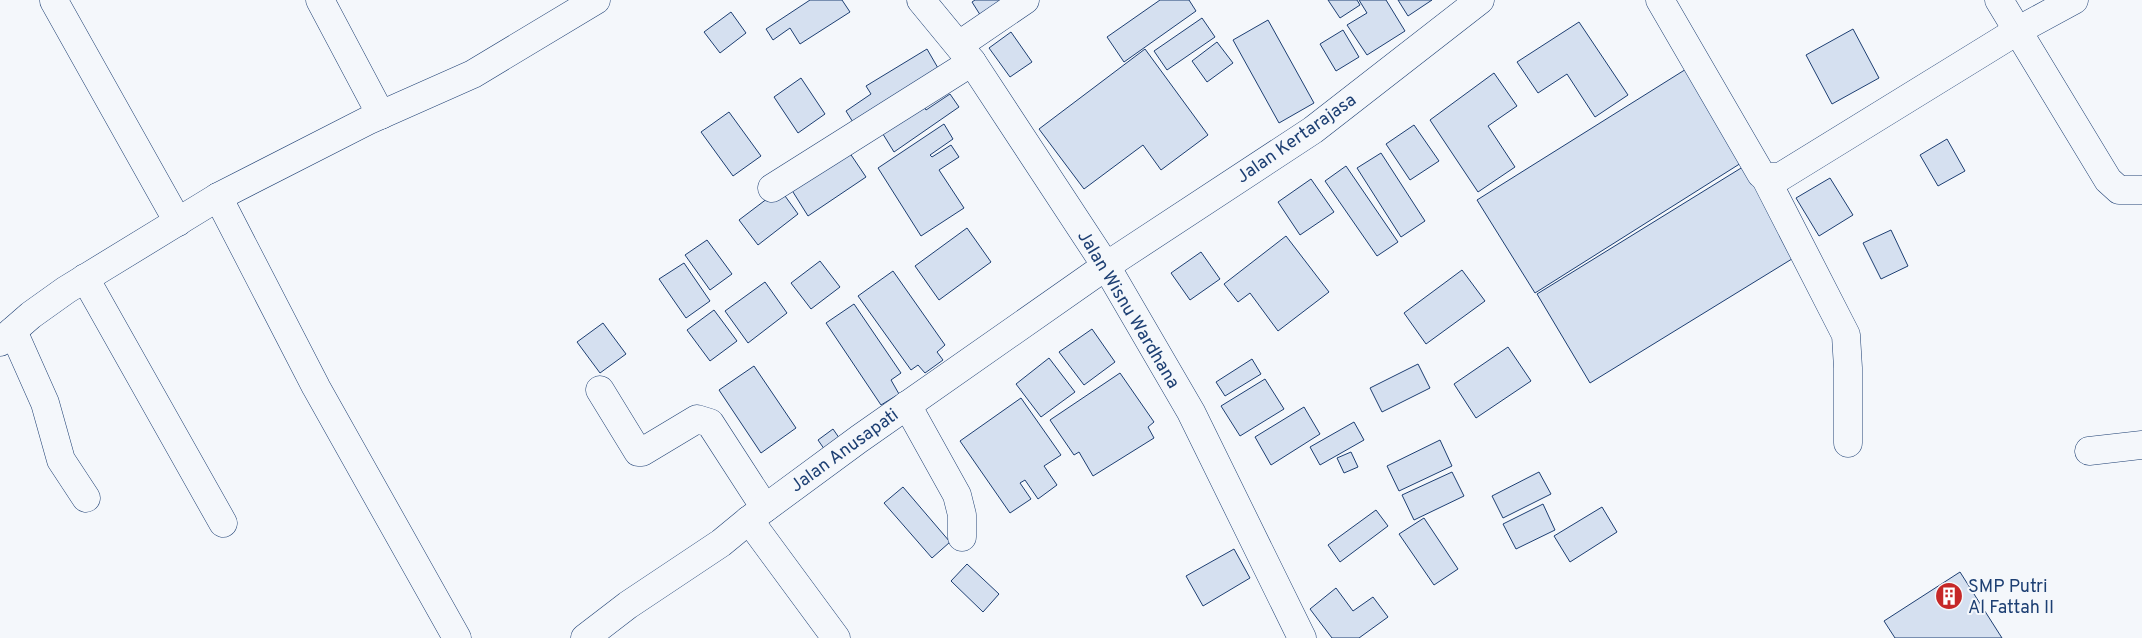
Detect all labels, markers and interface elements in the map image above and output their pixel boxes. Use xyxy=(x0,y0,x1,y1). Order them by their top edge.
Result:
street label: Jalan Kertarajasa xyxy=(1232,89,1361,189)
street label: Jalan Wisnu Wardhana xyxy=(1071,226,1184,393)
street label: Jalan Anusapati xyxy=(786,404,904,498)
place label: SMP Putri Al Fattah II xyxy=(1968,576,2054,620)
building icon: SMP Putri Al Fattah II xyxy=(1934,581,1964,611)

